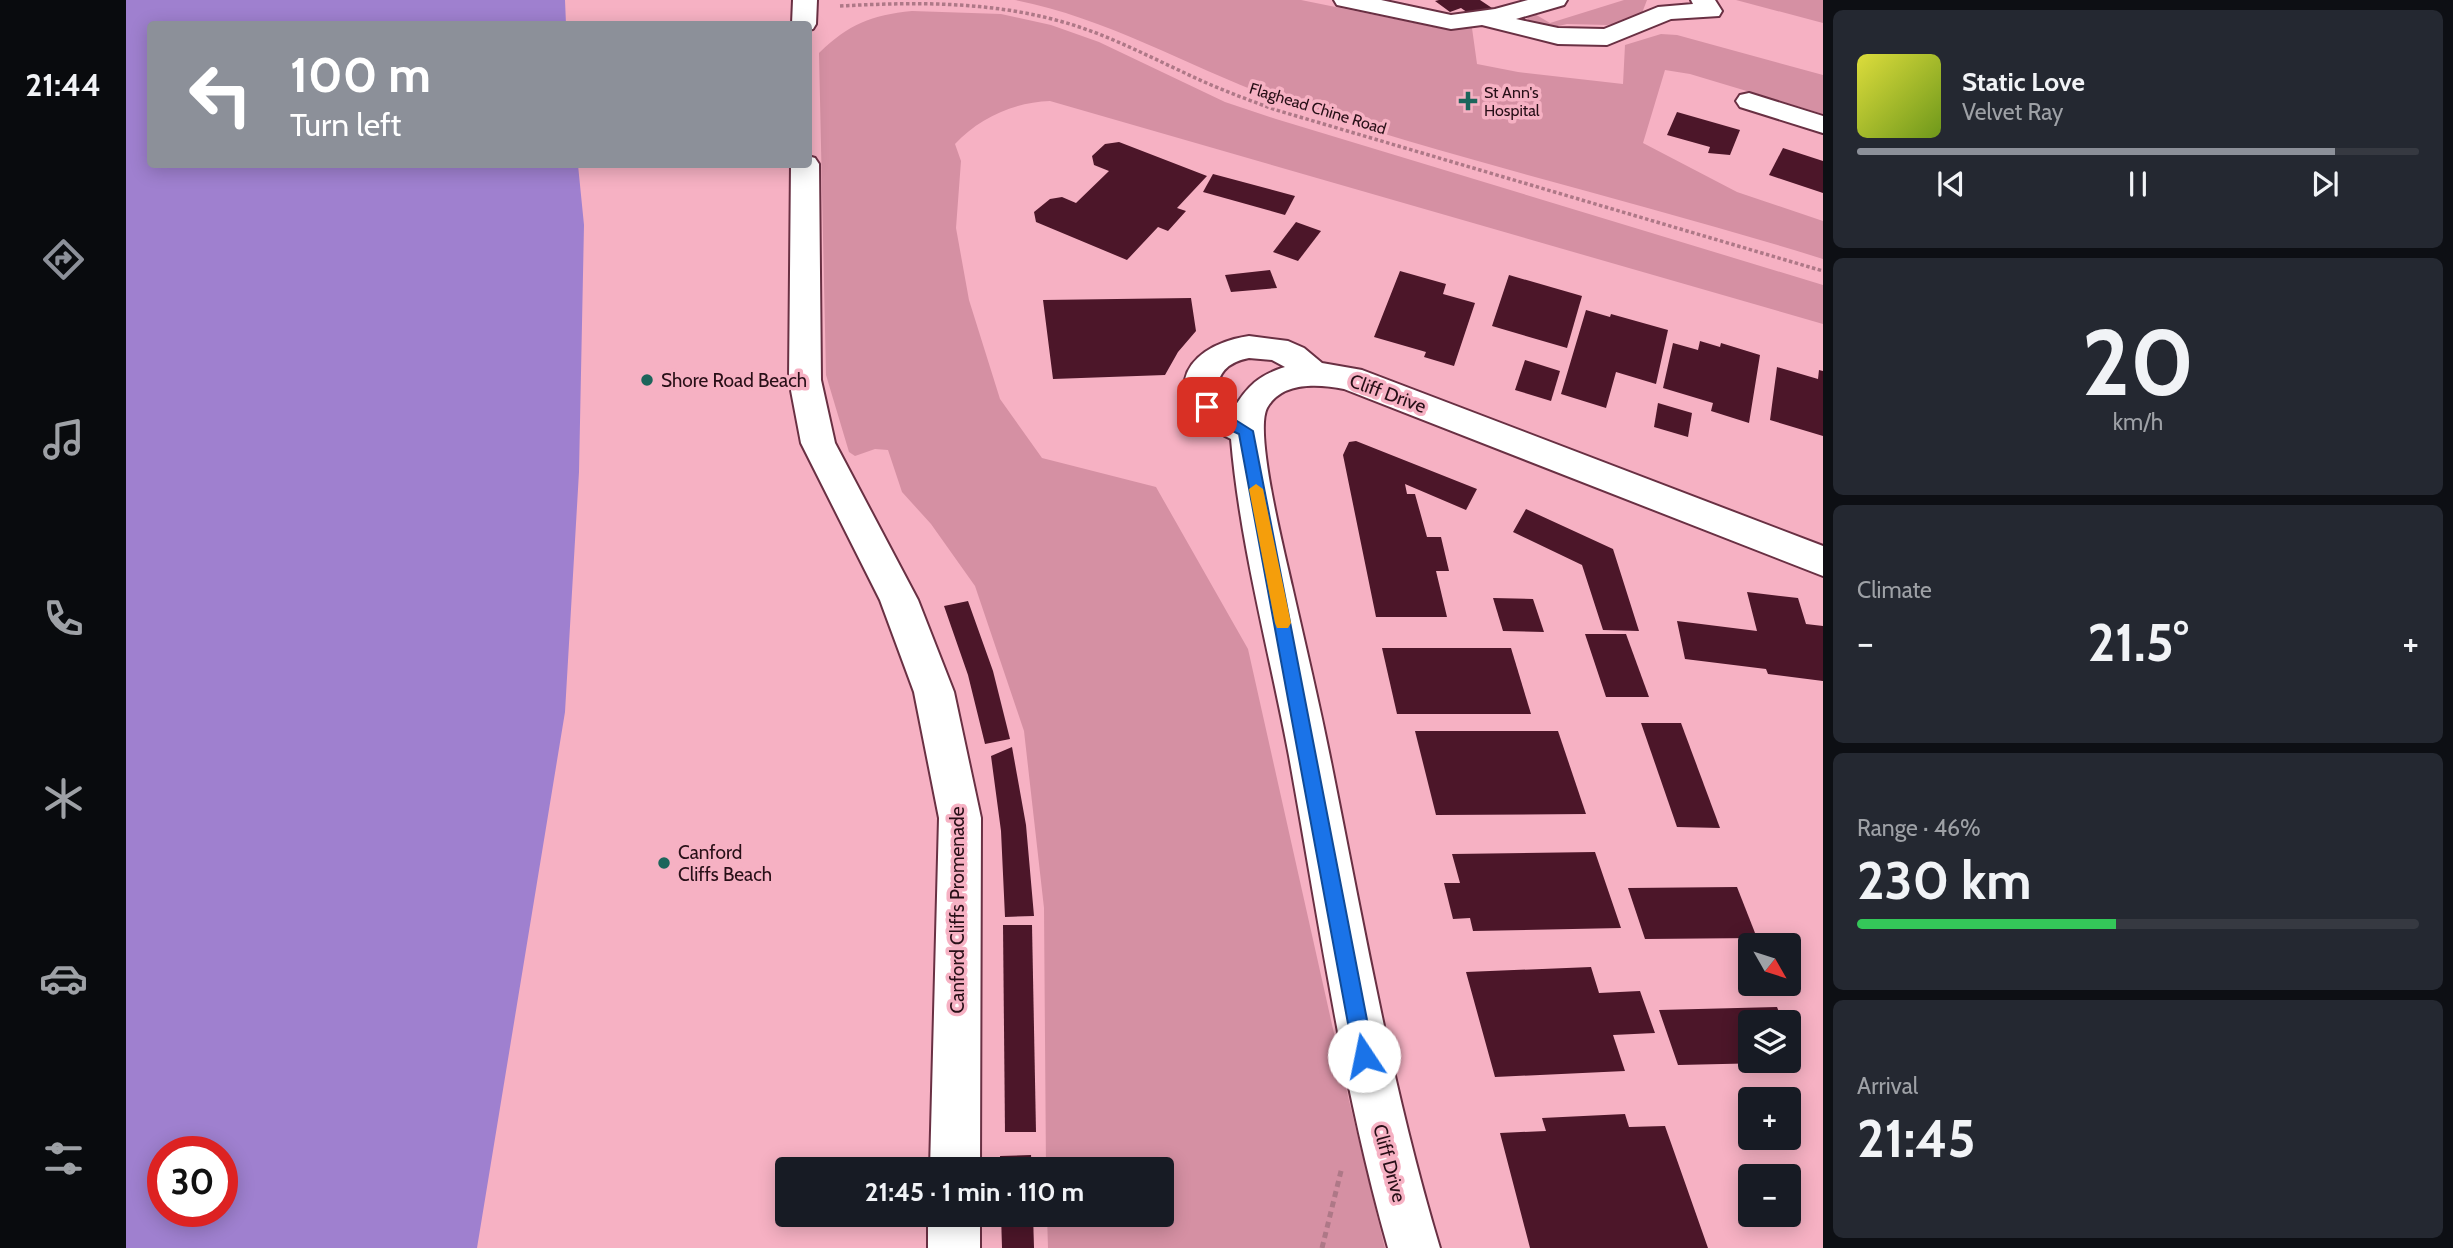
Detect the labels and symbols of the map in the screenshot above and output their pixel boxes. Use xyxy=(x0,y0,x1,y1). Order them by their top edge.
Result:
street label: Flaghead Chine Road xyxy=(1247,79,1389,138)
place label: St Ann's Hospital xyxy=(1484,83,1540,120)
marker: St Ann's Hospital xyxy=(1458,91,1478,111)
place label: Shore Road Beach xyxy=(661,369,807,392)
street label: Cliff Drive xyxy=(1346,369,1429,418)
marker: Shore Road Beach xyxy=(639,372,655,388)
pin xyxy=(1177,377,1237,437)
street label: Canford Cliffs Promenade xyxy=(946,806,969,1013)
place label: Canford Cliffs Beach xyxy=(678,841,772,886)
marker: Canford Cliffs Beach xyxy=(656,855,672,871)
north arrow xyxy=(1738,933,1801,996)
position arrow xyxy=(1327,1019,1401,1093)
street label: Cliff Drive xyxy=(1368,1122,1411,1205)
speed limit sign: 30 xyxy=(147,1136,238,1227)

